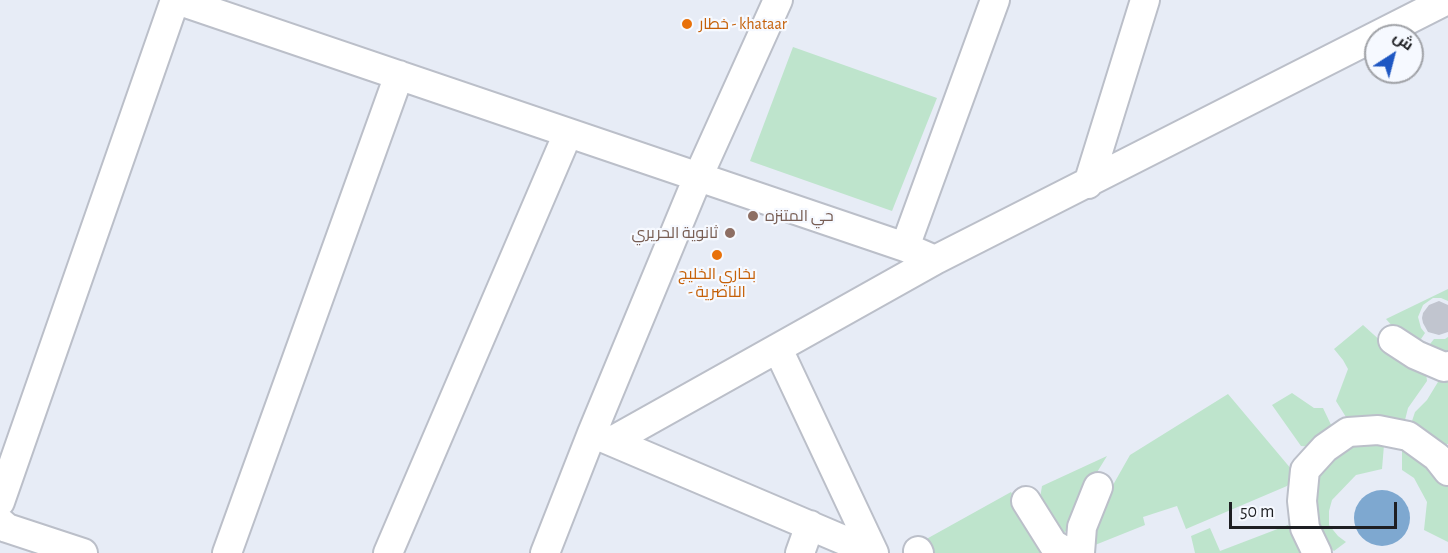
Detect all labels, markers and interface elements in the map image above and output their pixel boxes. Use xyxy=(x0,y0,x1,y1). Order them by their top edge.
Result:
place label: خطار - khataar xyxy=(699,14,787,34)
marker: خطار - khataar xyxy=(680,17,694,31)
north arrow xyxy=(1364,24,1424,84)
text: ش xyxy=(1390,29,1416,54)
place label: حي المتنزه xyxy=(765,206,834,226)
marker: حي المتنزه xyxy=(746,209,760,223)
place label: ثانوية الحريري xyxy=(631,223,718,243)
marker: ثانوية الحريري xyxy=(723,226,737,240)
marker: بخاري الخليج - الناصرية xyxy=(710,248,724,262)
place label: بخاري الخليج - الناصرية xyxy=(678,264,756,302)
scale bar xyxy=(1232,490,1400,528)
text: 50 m xyxy=(1240,503,1274,521)

